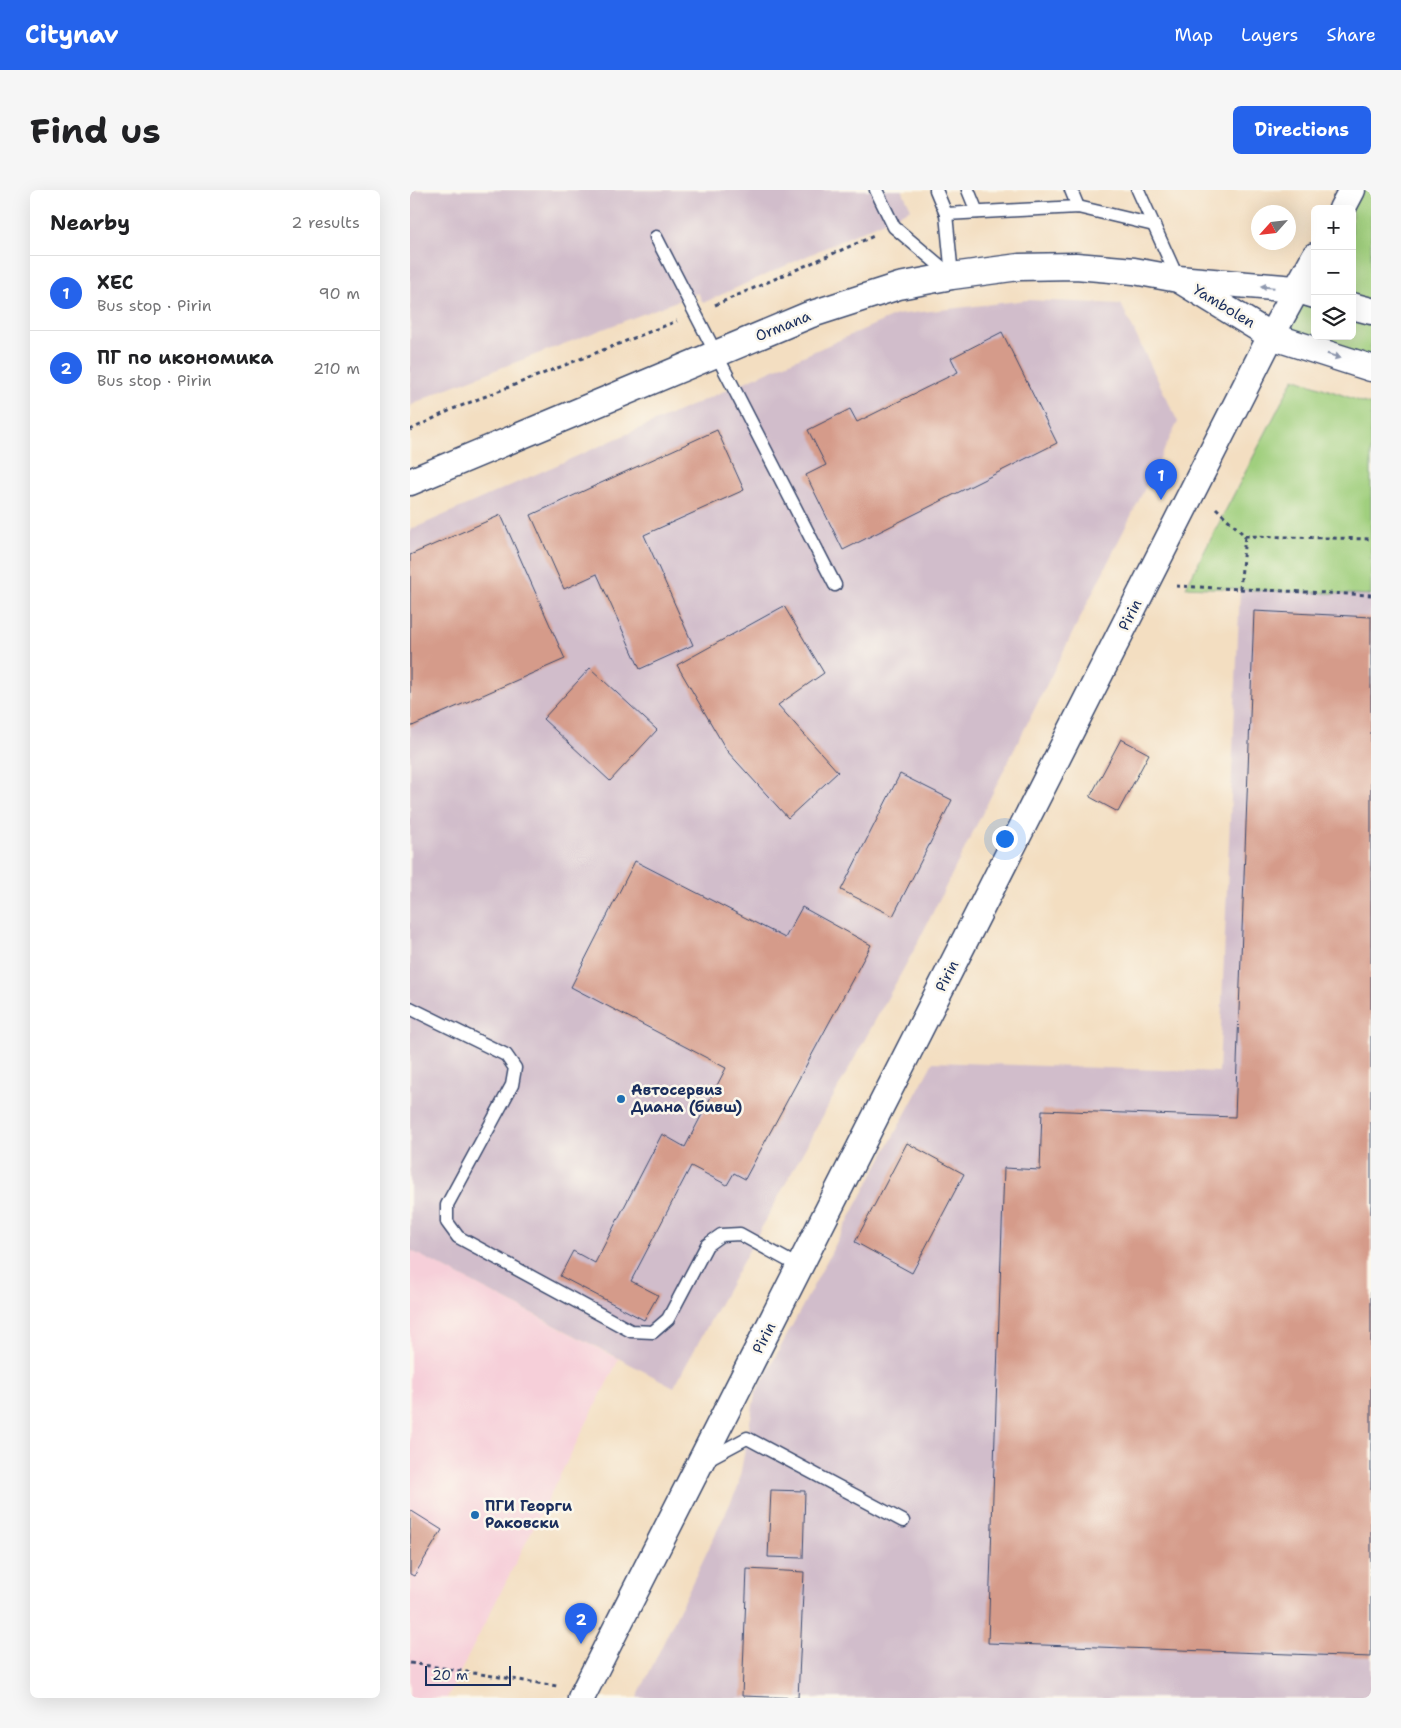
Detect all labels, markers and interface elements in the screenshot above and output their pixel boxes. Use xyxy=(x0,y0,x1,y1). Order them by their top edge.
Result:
text: Citynav xyxy=(25,19,119,51)
text: Map xyxy=(1175,23,1213,47)
text: Layers xyxy=(1241,23,1298,47)
text: Share xyxy=(1326,23,1376,47)
button: Directions xyxy=(1233,106,1371,154)
text: Find us xyxy=(30,107,161,154)
north arrow xyxy=(1251,205,1296,250)
map controls xyxy=(1311,205,1356,340)
button: + xyxy=(1311,205,1356,250)
text: Nearby xyxy=(50,209,130,237)
text: 2 results xyxy=(291,212,360,233)
button: − xyxy=(1311,250,1356,295)
text: ХЕС xyxy=(97,270,133,295)
street label: Yambolen xyxy=(1189,280,1259,332)
text: 1 xyxy=(62,283,70,304)
text: 90 m xyxy=(319,283,360,304)
one-way arrow xyxy=(1259,283,1275,291)
text: Bus stop · Pirin xyxy=(97,295,212,316)
button: layers xyxy=(1311,295,1356,340)
street label: Ormana xyxy=(752,306,814,346)
text: ПГ по икономика xyxy=(97,345,273,370)
one-way arrow xyxy=(1327,353,1342,360)
text: 2 xyxy=(60,358,72,379)
text: 210 m xyxy=(313,358,360,379)
text: Bus stop · Pirin xyxy=(97,370,212,391)
pin: 1 xyxy=(1145,459,1177,500)
street label: Pirin xyxy=(1114,596,1146,634)
your location xyxy=(992,826,1018,852)
street label: Pirin xyxy=(931,957,963,995)
place label: Автосервиз Диана (бивш) xyxy=(631,1080,742,1117)
marker: Автосервиз Диана (бивш) xyxy=(615,1093,627,1105)
street label: Pirin xyxy=(748,1319,780,1357)
place label: ПГИ Георги Раковски xyxy=(485,1496,573,1533)
marker: ПГИ Георги Раковски xyxy=(469,1509,481,1521)
pin: 2 xyxy=(565,1603,597,1644)
scale bar xyxy=(425,1663,511,1686)
text: 20 m xyxy=(432,1666,468,1684)

